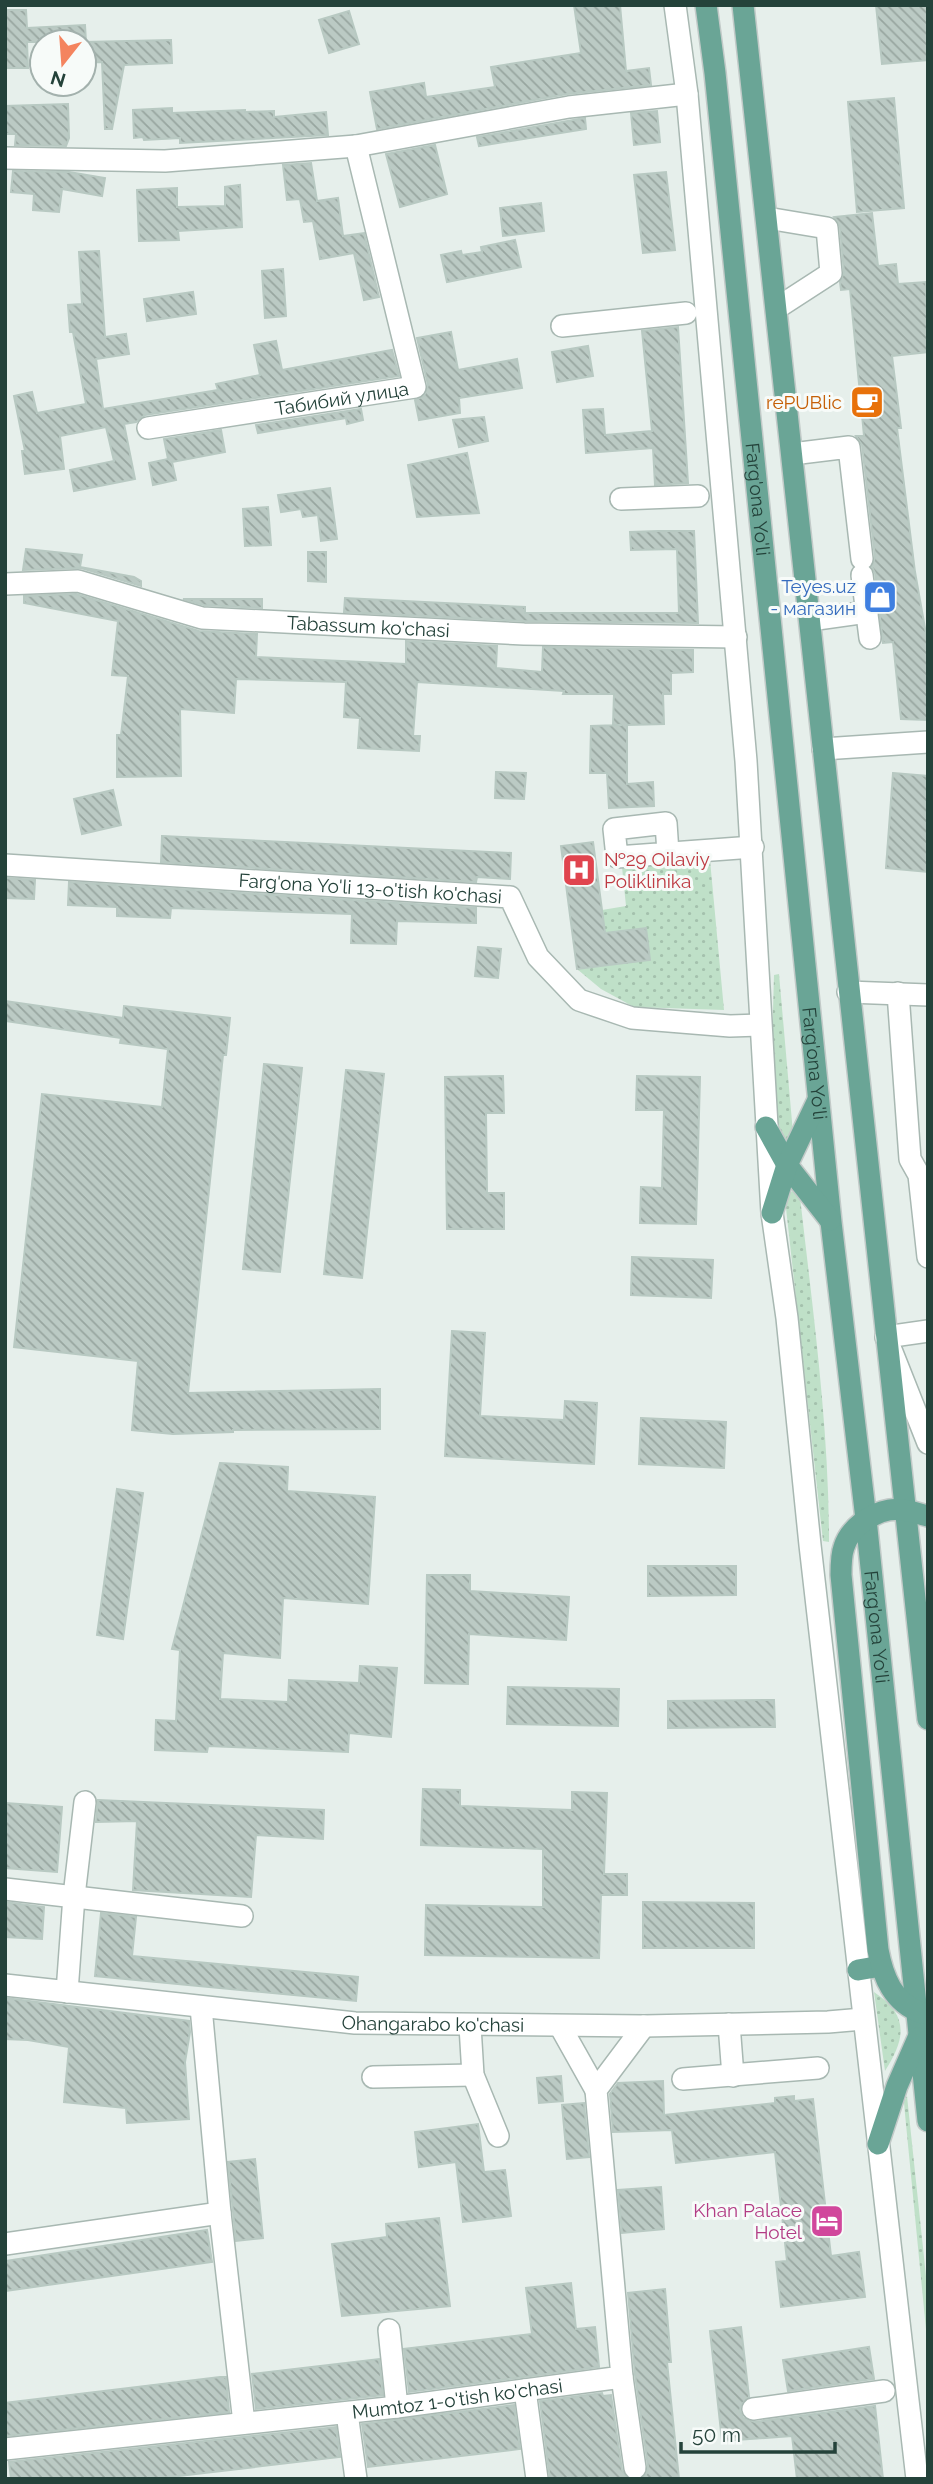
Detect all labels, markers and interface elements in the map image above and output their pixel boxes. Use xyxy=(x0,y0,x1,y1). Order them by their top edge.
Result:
north arrow xyxy=(28,28,98,98)
text: N xyxy=(48,67,68,92)
street label: Табибий улица xyxy=(273,377,410,419)
cafe icon: rePUBlic xyxy=(848,383,886,421)
place label: rePUBlic xyxy=(766,391,842,413)
street label: Farg'ona Yo'li xyxy=(741,442,775,557)
place label: Teyes.uz - магазин xyxy=(770,575,856,619)
shop icon: Teyes.uz - магазин xyxy=(861,578,899,616)
street label: Tabassum ko'chasi xyxy=(286,611,450,641)
place label: №29 Oilaviy Poliklinika xyxy=(604,848,710,892)
hospital icon: №29 Oilaviy Poliklinika xyxy=(560,851,598,889)
street label: Farg'ona Yo'li 13-o'tish ko'chasi xyxy=(238,869,503,907)
street label: Farg'ona Yo'li xyxy=(798,1006,832,1121)
street label: Farg'ona Yo'li xyxy=(860,1569,894,1684)
street label: Ohangarabo ko'chasi xyxy=(340,2011,524,2036)
place label: Khan Palace Hotel xyxy=(693,2199,803,2243)
hotel icon: Khan Palace Hotel xyxy=(808,2202,846,2240)
street label: Mumtoz 1-o'tish ko'chasi xyxy=(351,2374,564,2423)
scale bar xyxy=(681,2410,835,2454)
text: 50 m xyxy=(692,2422,741,2447)

